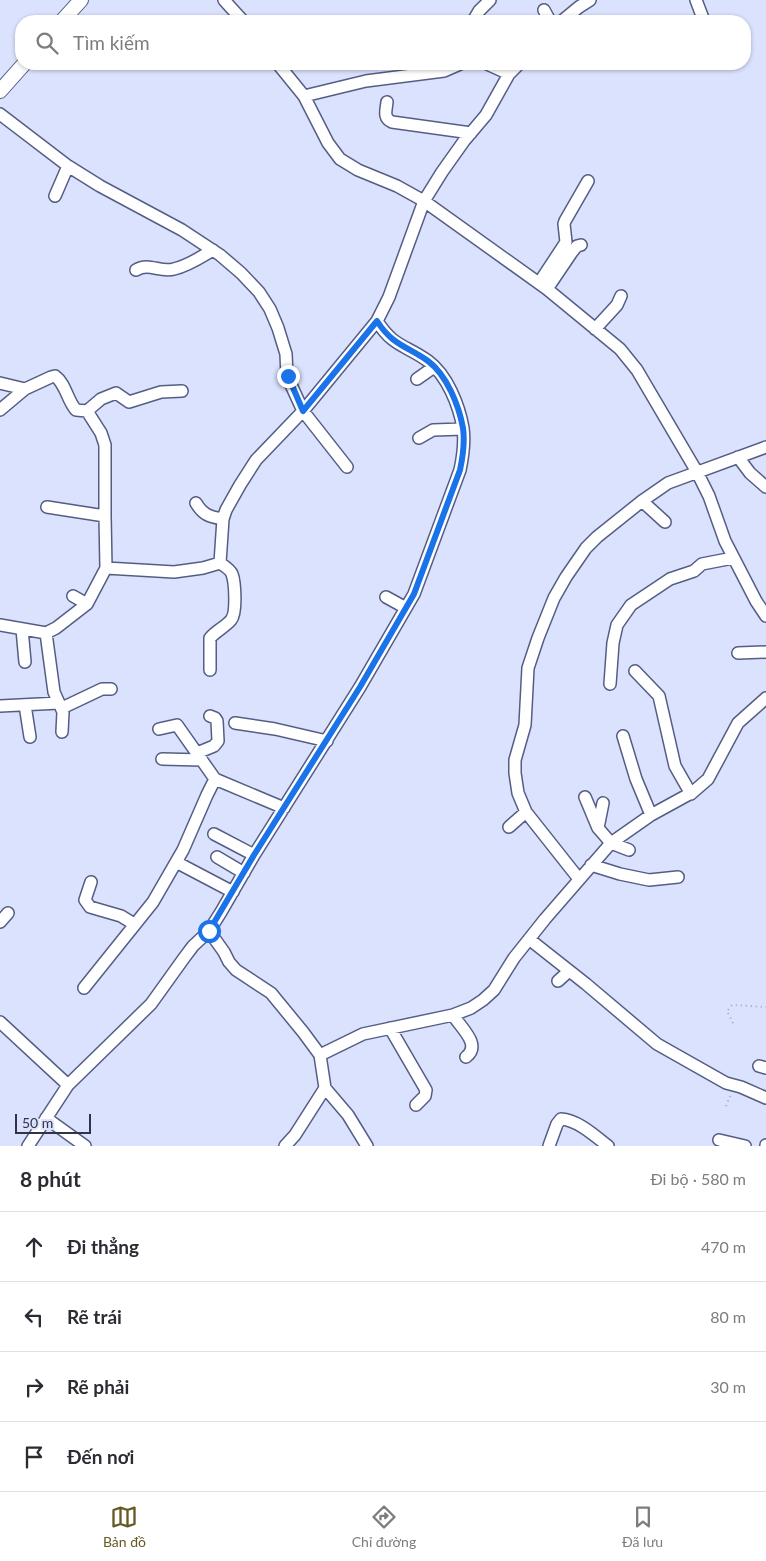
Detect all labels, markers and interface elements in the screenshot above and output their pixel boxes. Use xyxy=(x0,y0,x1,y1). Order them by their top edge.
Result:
search box xyxy=(15,15,751,70)
icon: search xyxy=(33,29,61,57)
text: Tìm kiếm xyxy=(73,31,150,54)
route end xyxy=(277,365,300,388)
route start xyxy=(198,920,221,943)
scale bar xyxy=(15,1111,91,1134)
text: 50 m xyxy=(22,1114,53,1131)
text: 8 phút xyxy=(20,1166,81,1191)
text: Đi bộ · 580 m xyxy=(650,1169,746,1188)
icon: ahead xyxy=(20,1233,48,1261)
text: Đi thẳng xyxy=(67,1235,139,1258)
text: 470 m xyxy=(701,1237,746,1256)
icon: left xyxy=(20,1303,48,1331)
text: Rẽ trái xyxy=(67,1305,122,1328)
text: 80 m xyxy=(710,1307,746,1326)
icon: right xyxy=(20,1373,48,1401)
text: Rẽ phải xyxy=(67,1375,129,1398)
text: 30 m xyxy=(710,1377,746,1396)
icon: arrive xyxy=(20,1443,48,1471)
text: Đến nơi xyxy=(67,1445,134,1468)
tab: Bản đồ xyxy=(103,1503,146,1550)
tab: Chỉ đường xyxy=(352,1503,416,1550)
tab: Đã lưu xyxy=(622,1503,663,1550)

